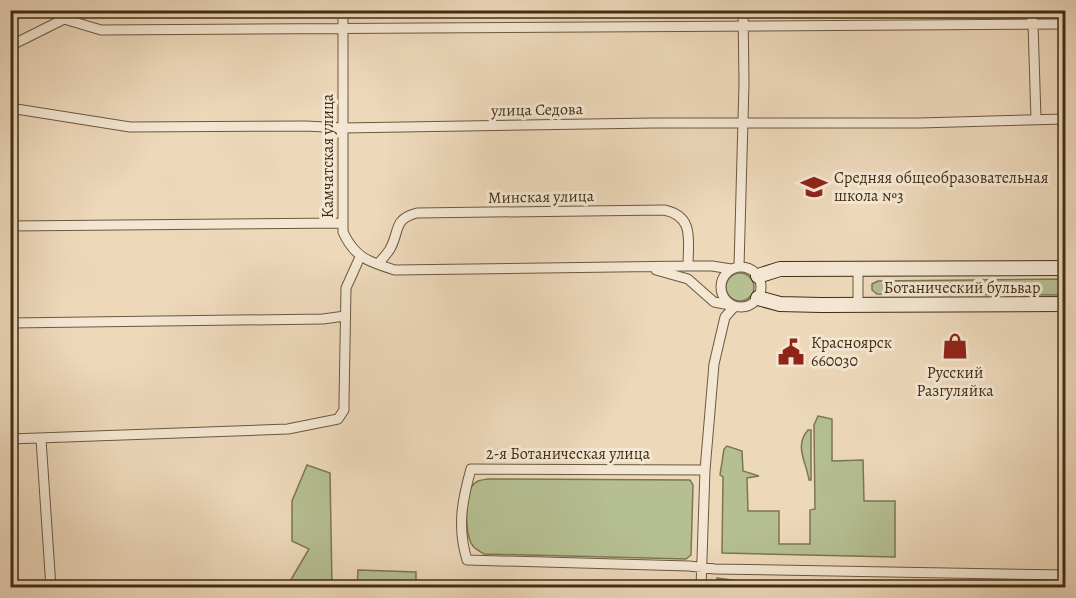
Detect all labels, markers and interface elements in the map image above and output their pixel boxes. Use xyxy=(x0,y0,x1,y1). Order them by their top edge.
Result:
street label: Камчатская улица xyxy=(317,93,339,218)
street label: улица Седова xyxy=(490,98,584,122)
place label: Средняя общеобразовательная школа №3 xyxy=(834,167,1049,207)
school or university icon: Средняя общеобразовательная школа №3 xyxy=(799,172,829,202)
street label: Минская улица xyxy=(488,185,595,209)
street label: Ботанический бульвар xyxy=(884,277,1040,299)
shop icon: Русский Разгуляйка xyxy=(940,331,970,361)
place label: Красноярск 660030 xyxy=(811,332,892,372)
public building icon: Красноярск 660030 xyxy=(776,337,806,367)
place label: Русский Разгуляйка xyxy=(916,362,994,402)
street label: 2-я Ботаническая улица xyxy=(486,443,651,465)

